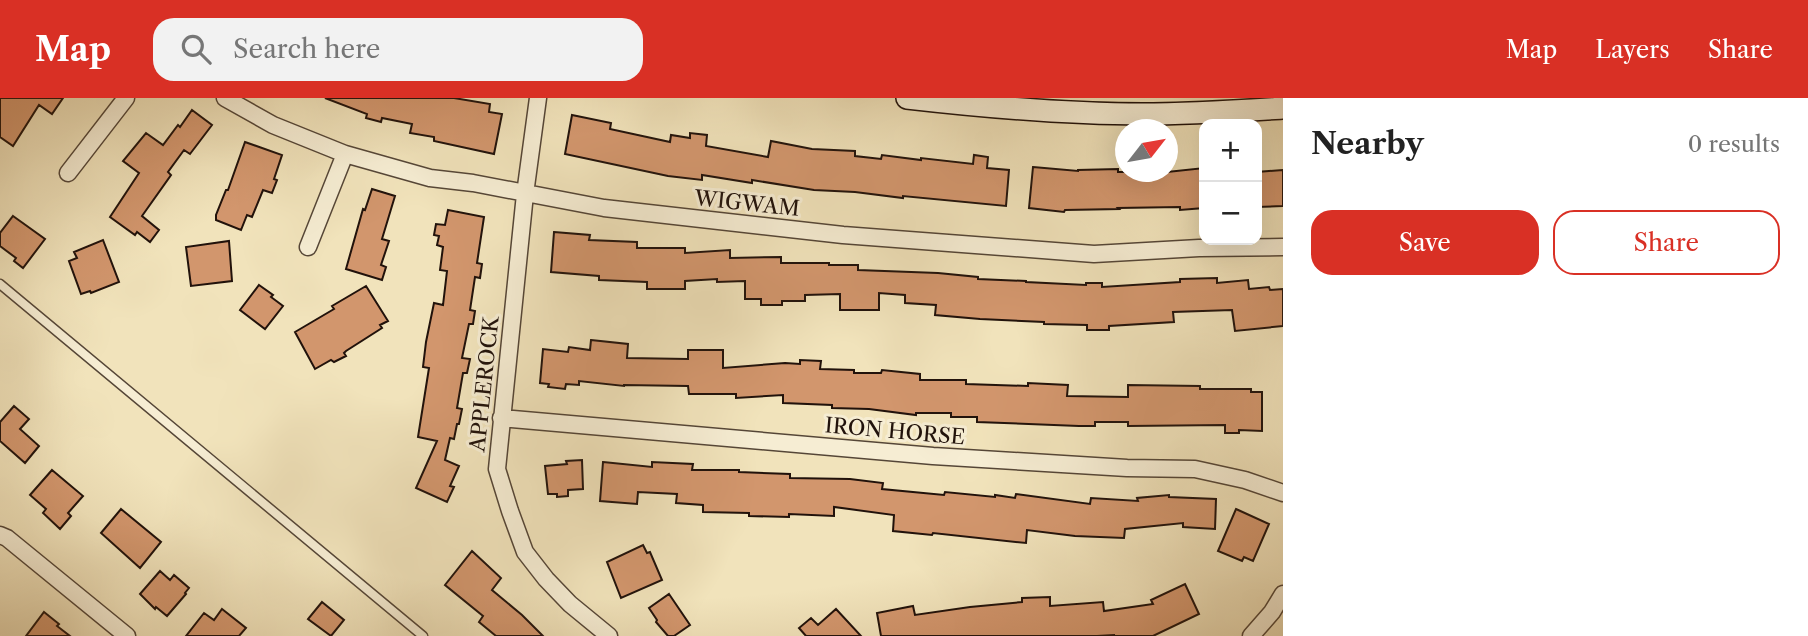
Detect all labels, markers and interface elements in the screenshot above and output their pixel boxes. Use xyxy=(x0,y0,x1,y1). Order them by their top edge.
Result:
search box xyxy=(153,18,643,81)
text: Map xyxy=(35,29,111,70)
icon: search xyxy=(177,30,215,68)
text: Search here xyxy=(233,33,380,65)
text: Map xyxy=(1506,35,1557,64)
text: Layers xyxy=(1595,35,1670,64)
text: Share xyxy=(1708,35,1773,64)
north arrow xyxy=(1115,119,1178,182)
map controls xyxy=(1199,119,1262,245)
button: + xyxy=(1199,119,1262,182)
text: Nearby xyxy=(1311,125,1424,162)
text: 0 results xyxy=(1688,130,1780,158)
button: − xyxy=(1199,182,1262,245)
street label: WIGWAM xyxy=(692,185,801,221)
button: Save xyxy=(1311,210,1539,275)
button: Share xyxy=(1553,210,1780,275)
street label: APPLEROCK xyxy=(464,314,504,454)
street label: IRON HORSE xyxy=(824,412,966,450)

